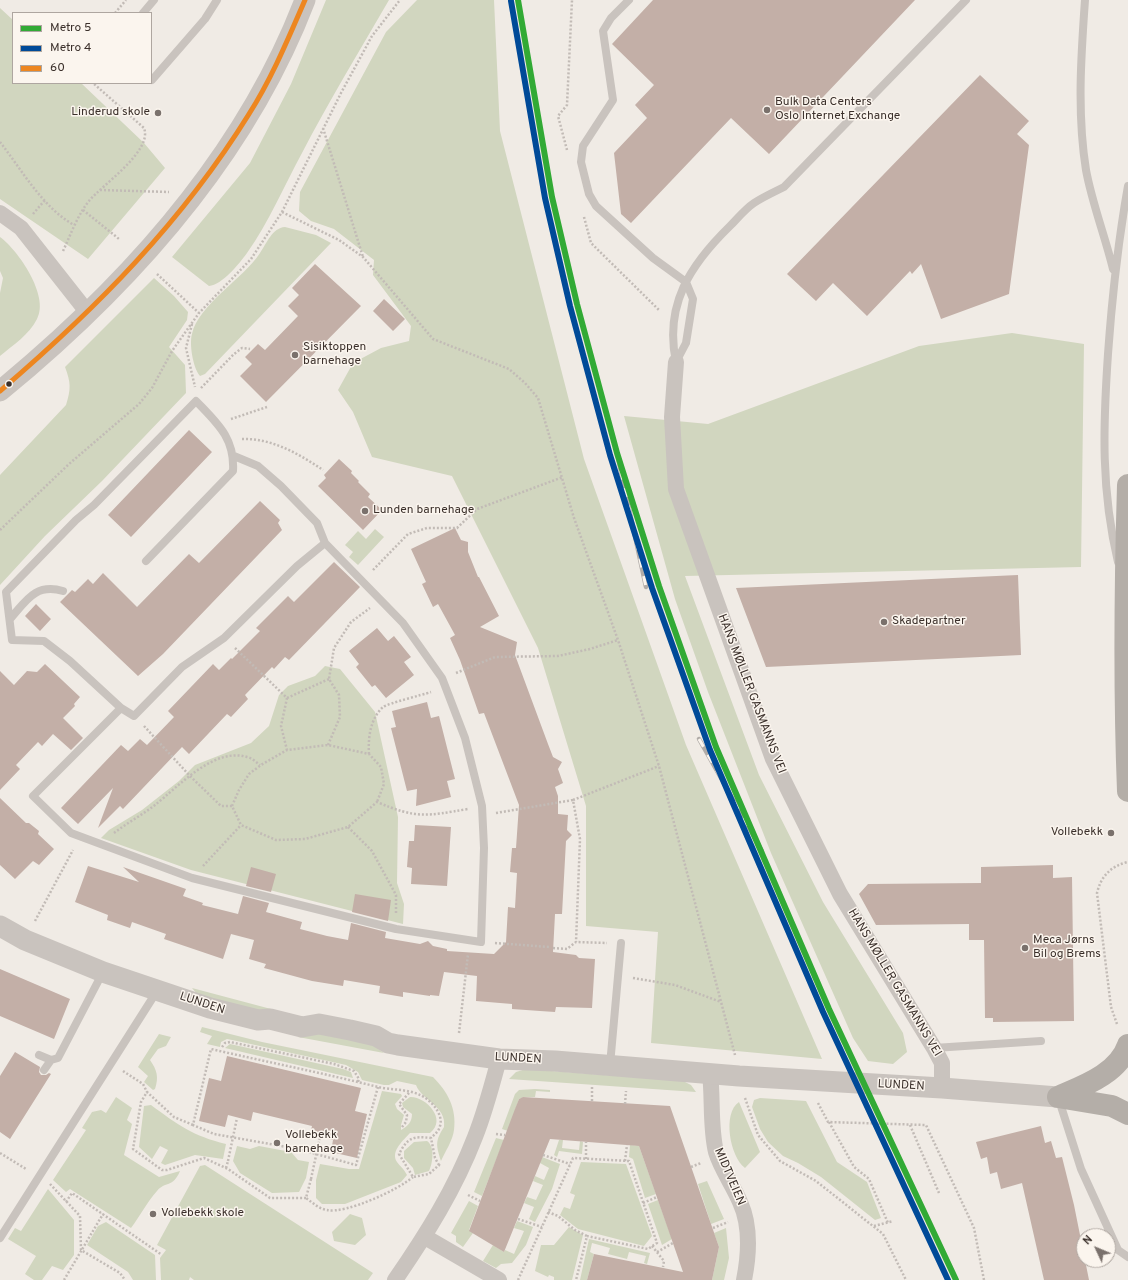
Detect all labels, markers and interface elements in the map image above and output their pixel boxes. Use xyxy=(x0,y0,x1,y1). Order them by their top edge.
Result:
legend xyxy=(12,12,152,84)
text: Metro 5 xyxy=(50,20,91,36)
text: Metro 4 xyxy=(50,40,91,56)
text: 60 xyxy=(50,60,65,76)
place label: Bulk Data Centers Oslo Internet Exchange xyxy=(775,96,900,124)
marker: Bulk Data Centers Oslo Internet Exchange xyxy=(762,105,772,115)
place label: Linderud skole xyxy=(71,106,150,120)
marker: Linderud skole xyxy=(153,108,163,118)
place label: Sisiktoppen barnehage xyxy=(303,341,366,369)
marker: Sisiktoppen barnehage xyxy=(290,350,300,360)
unlabelled marker xyxy=(4,379,14,389)
place label: Lunden barnehage xyxy=(373,504,474,518)
marker: Lunden barnehage xyxy=(360,506,370,516)
street label: HANS MØLLER GASMANNS VEI xyxy=(714,612,788,776)
place label: Skadepartner xyxy=(892,615,966,629)
marker: Skadepartner xyxy=(879,617,889,627)
place label: Vollebekk xyxy=(1051,826,1103,840)
marker: Vollebekk xyxy=(1106,828,1116,838)
street label: HANS MØLLER GASMANNS VEI xyxy=(844,907,944,1059)
place label: Meca Jørns Bil og Brems xyxy=(1033,934,1101,962)
marker: Meca Jørns Bil og Brems xyxy=(1020,943,1030,953)
street label: LUNDEN xyxy=(177,990,227,1018)
street label: LUNDEN xyxy=(494,1051,542,1067)
street label: LUNDEN xyxy=(877,1078,925,1094)
place label: Vollebekk barnehage xyxy=(285,1129,343,1157)
marker: Vollebekk barnehage xyxy=(272,1138,282,1148)
street label: MIDTVEIEN xyxy=(710,1146,748,1208)
place label: Vollebekk skole xyxy=(161,1207,244,1221)
marker: Vollebekk skole xyxy=(148,1209,158,1219)
north arrow xyxy=(1076,1228,1116,1268)
text: N xyxy=(1080,1233,1096,1248)

